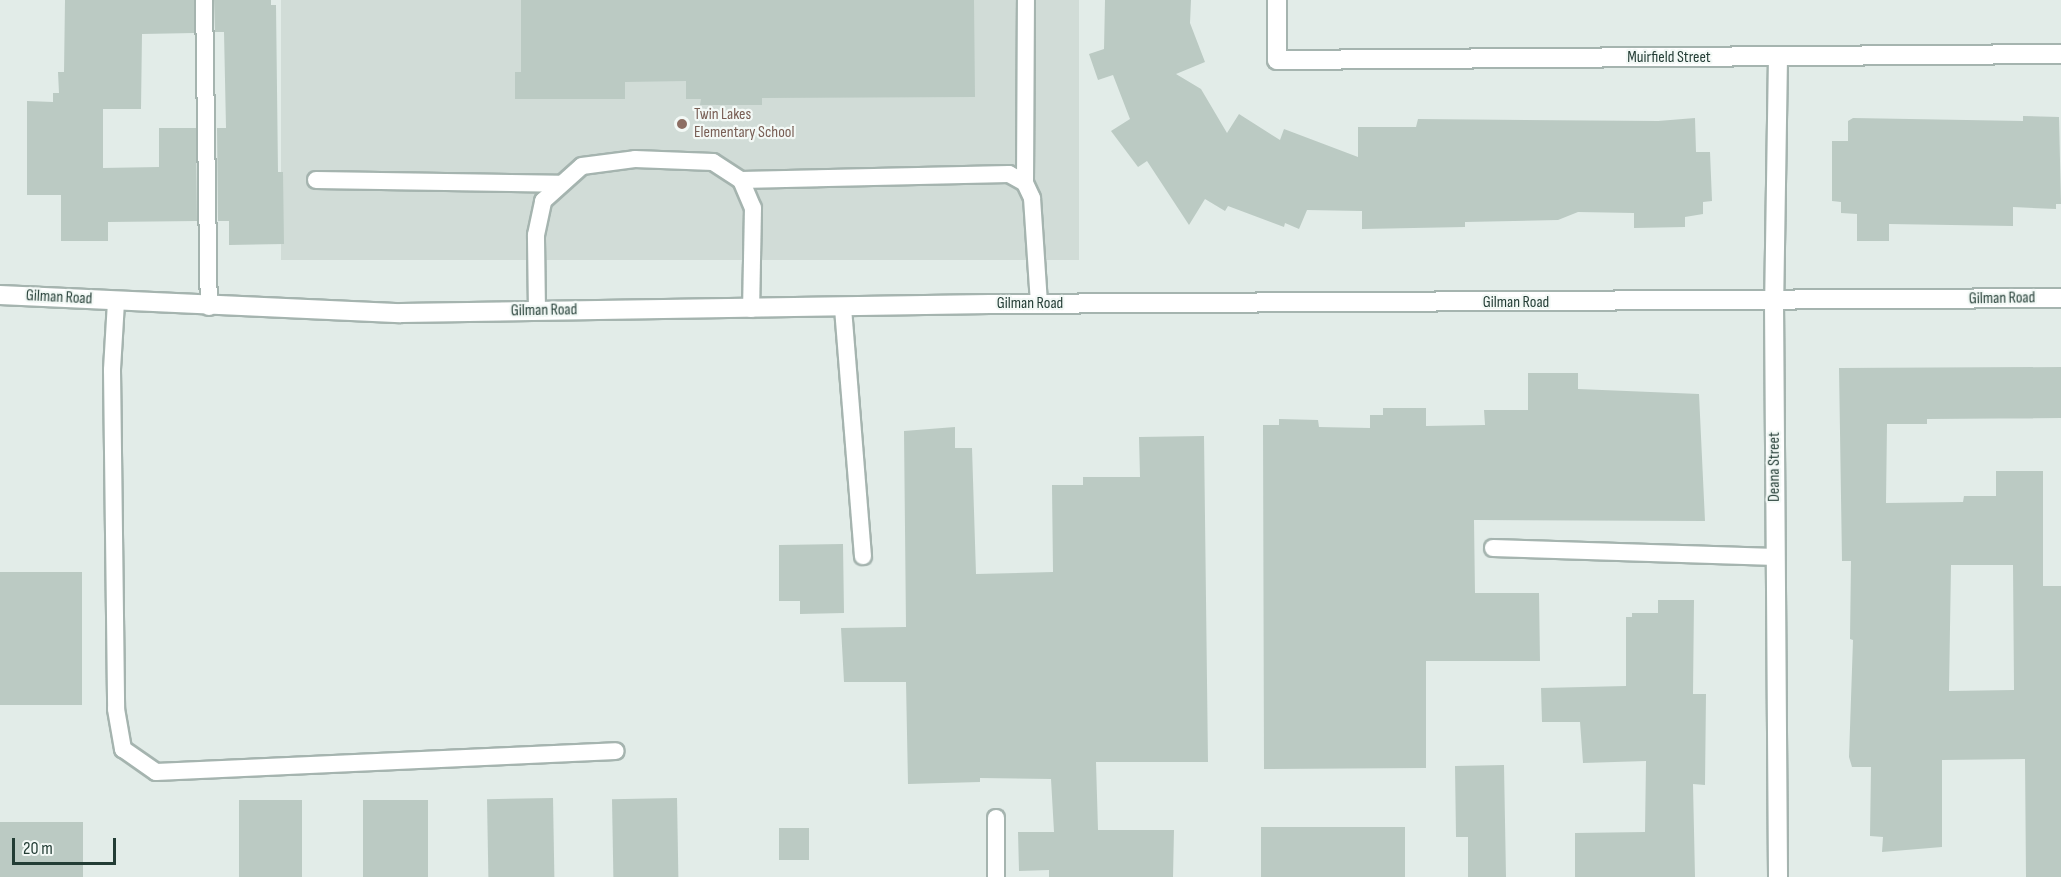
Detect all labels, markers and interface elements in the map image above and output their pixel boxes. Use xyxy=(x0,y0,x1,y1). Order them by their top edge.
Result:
street label: Muirfield Street xyxy=(1627,48,1711,68)
place label: Twin Lakes Elementary School xyxy=(694,105,794,143)
marker: Twin Lakes Elementary School xyxy=(675,117,689,131)
street label: Gilman Road xyxy=(25,287,93,309)
street label: Gilman Road xyxy=(1969,289,2035,309)
street label: Gilman Road xyxy=(1483,293,1549,313)
street label: Gilman Road xyxy=(997,294,1063,314)
street label: Gilman Road xyxy=(511,301,577,321)
street label: Deana Street xyxy=(1765,432,1785,502)
scale bar xyxy=(15,826,118,864)
text: 20 m xyxy=(23,838,53,859)

